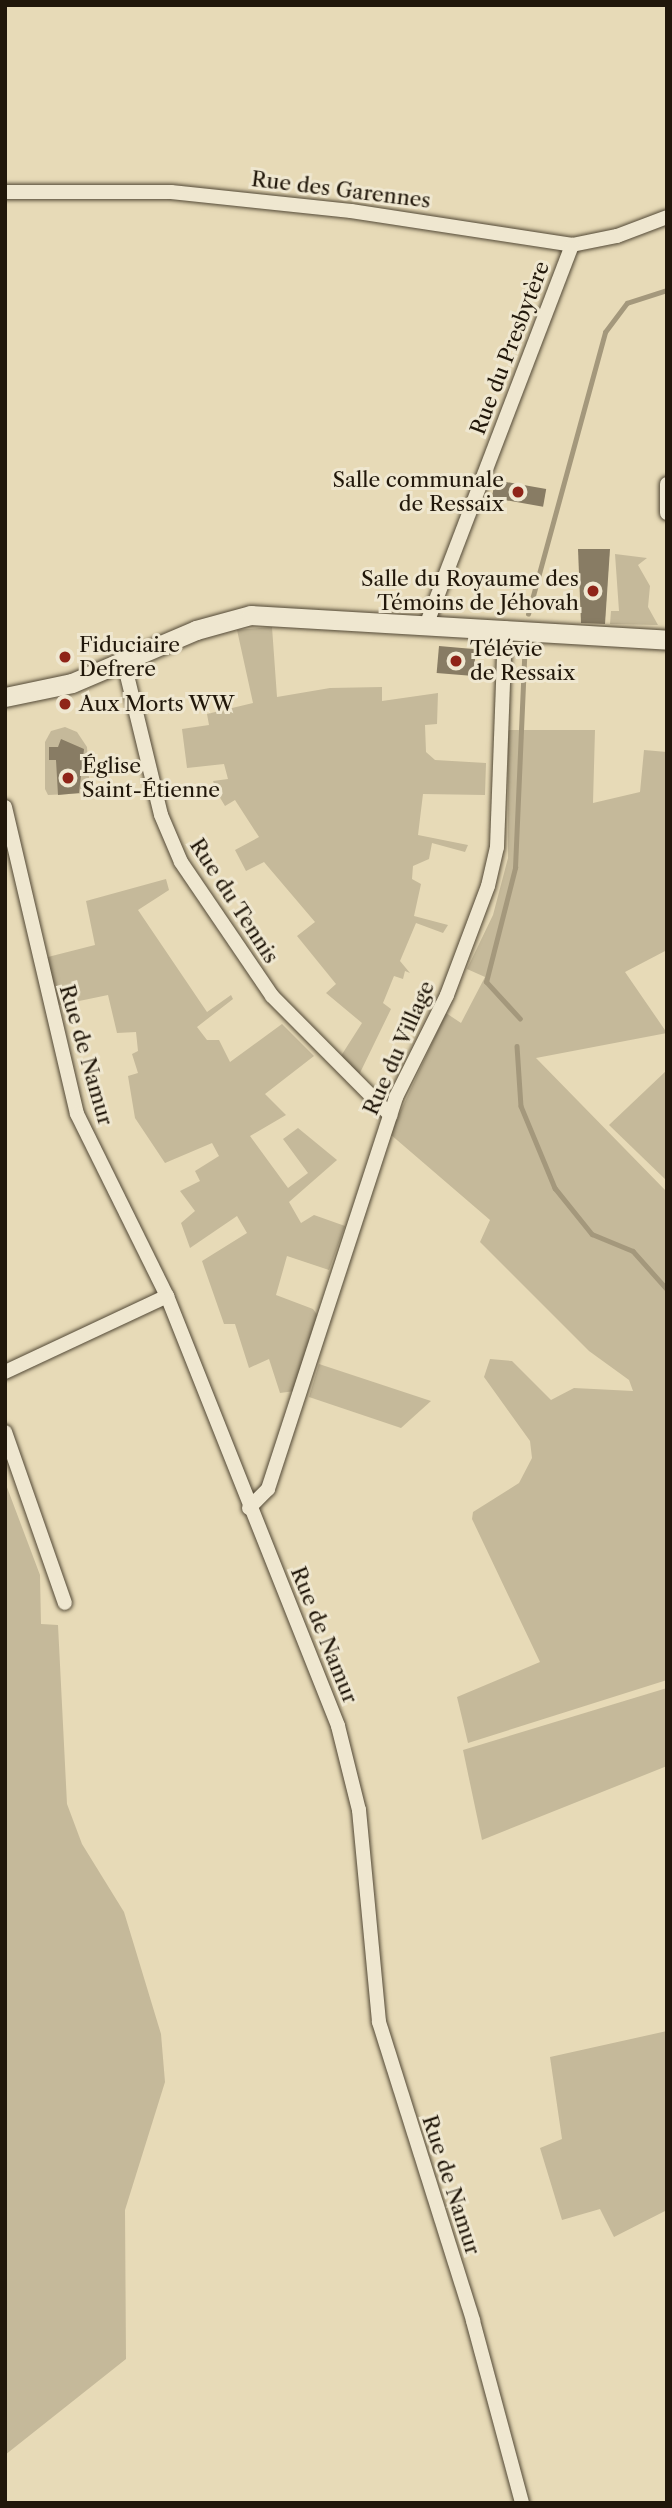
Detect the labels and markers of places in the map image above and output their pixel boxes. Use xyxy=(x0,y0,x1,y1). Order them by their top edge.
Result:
place label: Salle communale de Ressaix xyxy=(332,467,504,517)
marker: Salle communale de Ressaix xyxy=(510,484,526,500)
place label: Salle du Royaume des Témoins de Jéhovah xyxy=(361,566,579,616)
marker: Salle du Royaume des Témoins de Jéhovah xyxy=(585,583,601,599)
place label: Fiduciaire Defrere xyxy=(79,632,180,682)
place label: Télévie de Ressaix xyxy=(470,636,575,686)
marker: Fiduciaire Defrere xyxy=(57,649,73,665)
marker: Télévie de Ressaix xyxy=(448,653,464,669)
place label: Aux Morts WW xyxy=(79,691,236,717)
marker: Aux Morts WW xyxy=(57,696,73,712)
place label: Église Saint-Étienne xyxy=(82,753,220,803)
marker: Église Saint-Étienne xyxy=(60,770,76,786)

